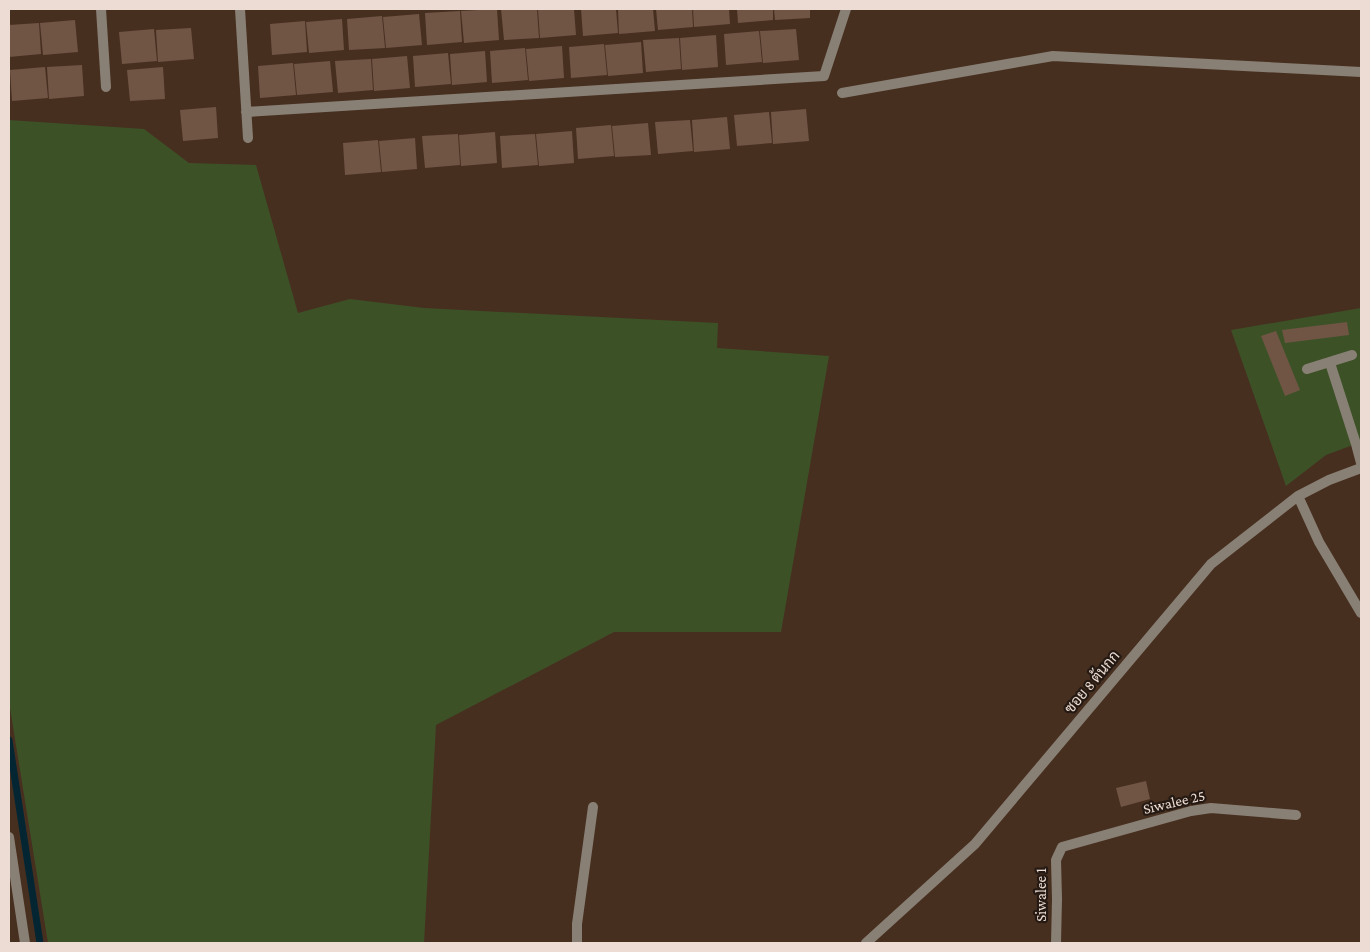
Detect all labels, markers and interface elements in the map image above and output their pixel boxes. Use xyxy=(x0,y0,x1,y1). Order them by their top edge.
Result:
street label: ซอย 8 ต้นกก xyxy=(1060,646,1123,716)
street label: Siwalee 25 xyxy=(1142,787,1206,817)
street label: Siwalee 1 xyxy=(1033,868,1049,922)

